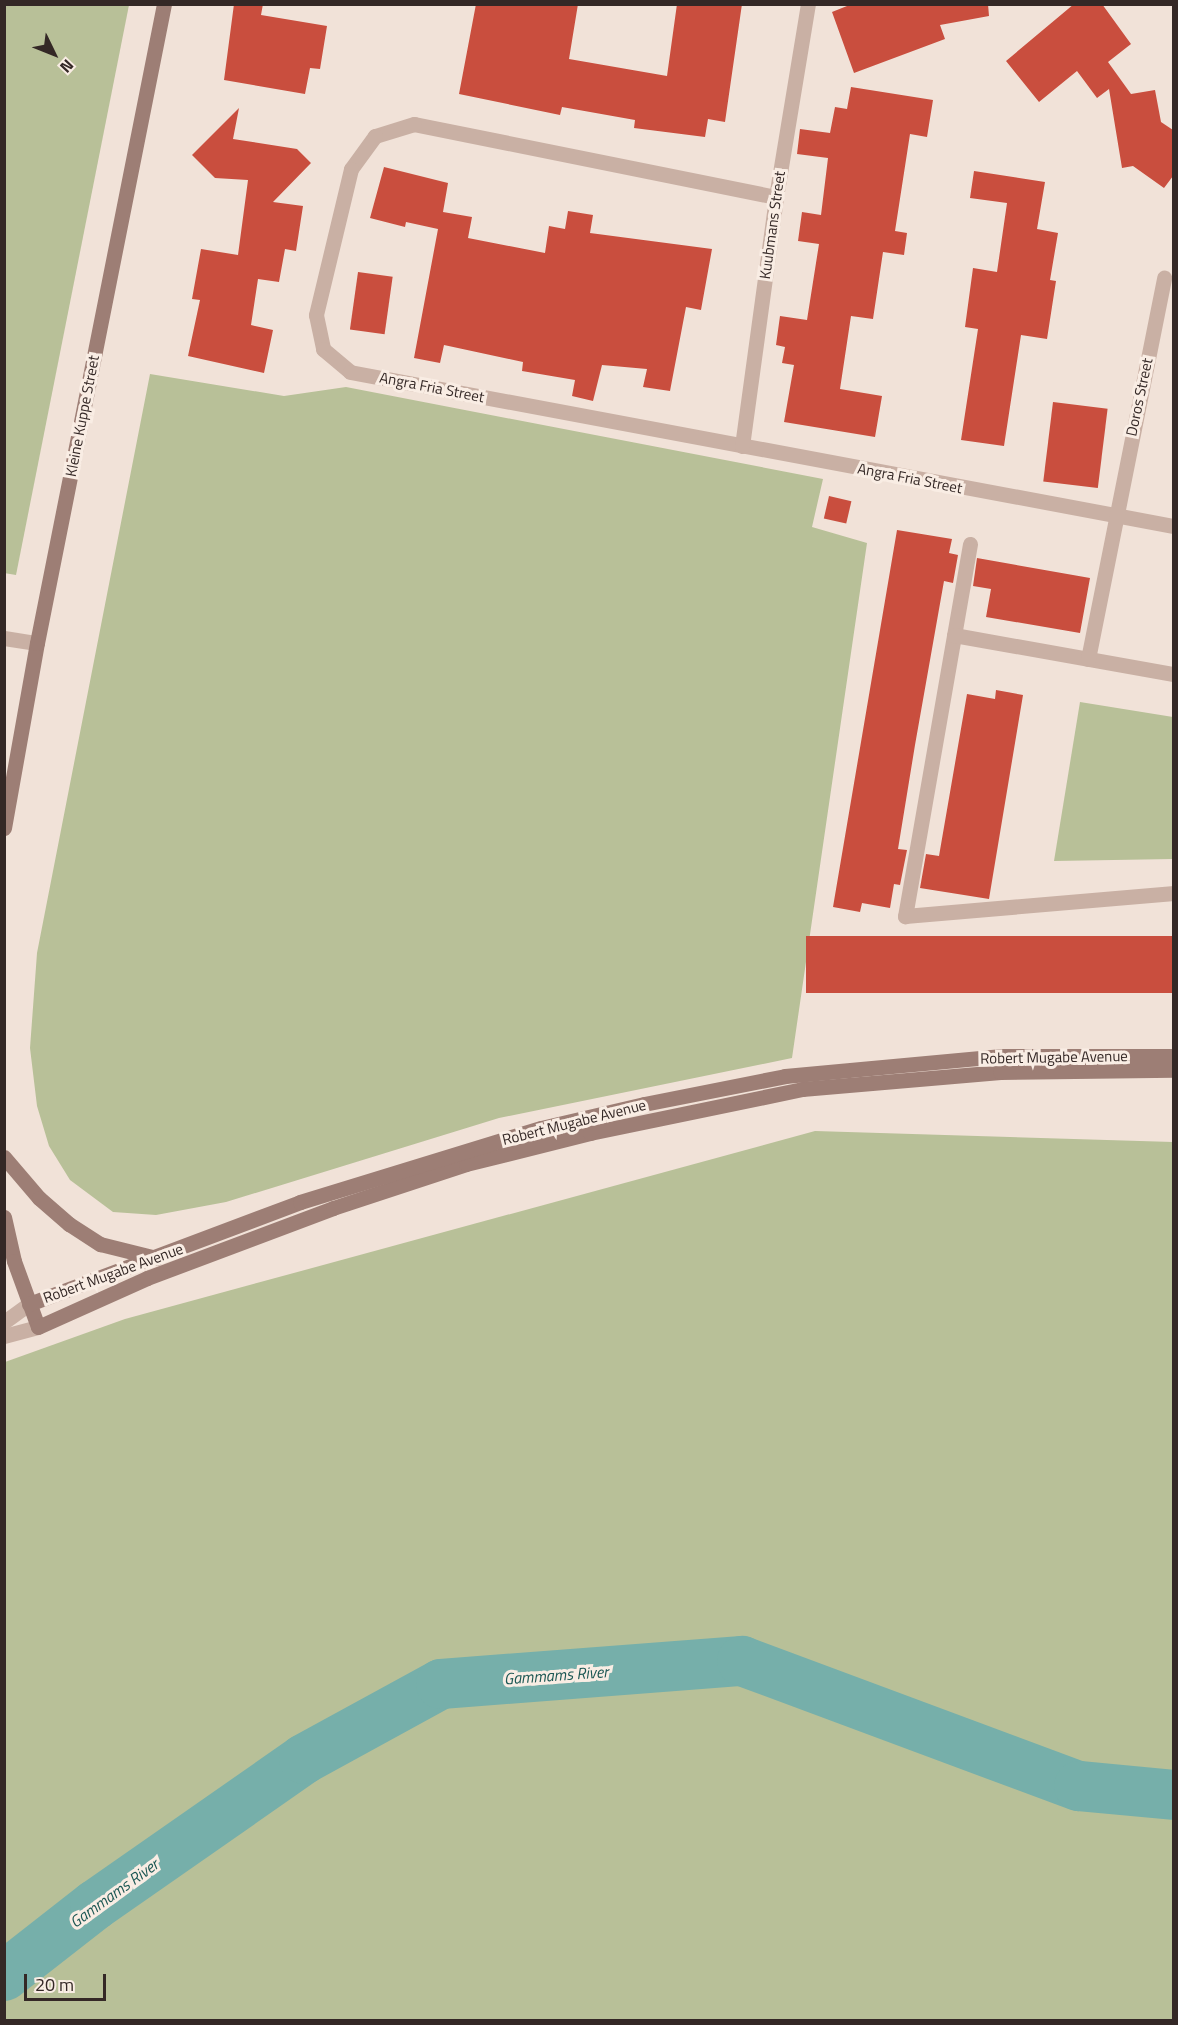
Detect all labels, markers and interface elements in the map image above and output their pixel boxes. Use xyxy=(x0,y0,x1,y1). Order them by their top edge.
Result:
north arrow xyxy=(24,24,84,84)
text: N xyxy=(55,54,80,79)
street label: Kuubmans Street xyxy=(755,170,789,280)
street label: Kleine Kuppe Street xyxy=(61,354,103,478)
street label: Doros Street xyxy=(1122,356,1156,438)
street label: Angra Fria Street xyxy=(378,368,486,406)
street label: Angra Fria Street xyxy=(856,459,964,497)
street label: Robert Mugabe Avenue xyxy=(980,1047,1128,1067)
street label: Robert Mugabe Avenue xyxy=(500,1095,648,1149)
street label: Robert Mugabe Avenue xyxy=(41,1239,185,1307)
water label: Gammams River xyxy=(503,1662,609,1688)
water label: Gammams River xyxy=(66,1855,162,1931)
scale bar xyxy=(27,1962,110,2000)
text: 20 m xyxy=(35,1971,74,1998)

